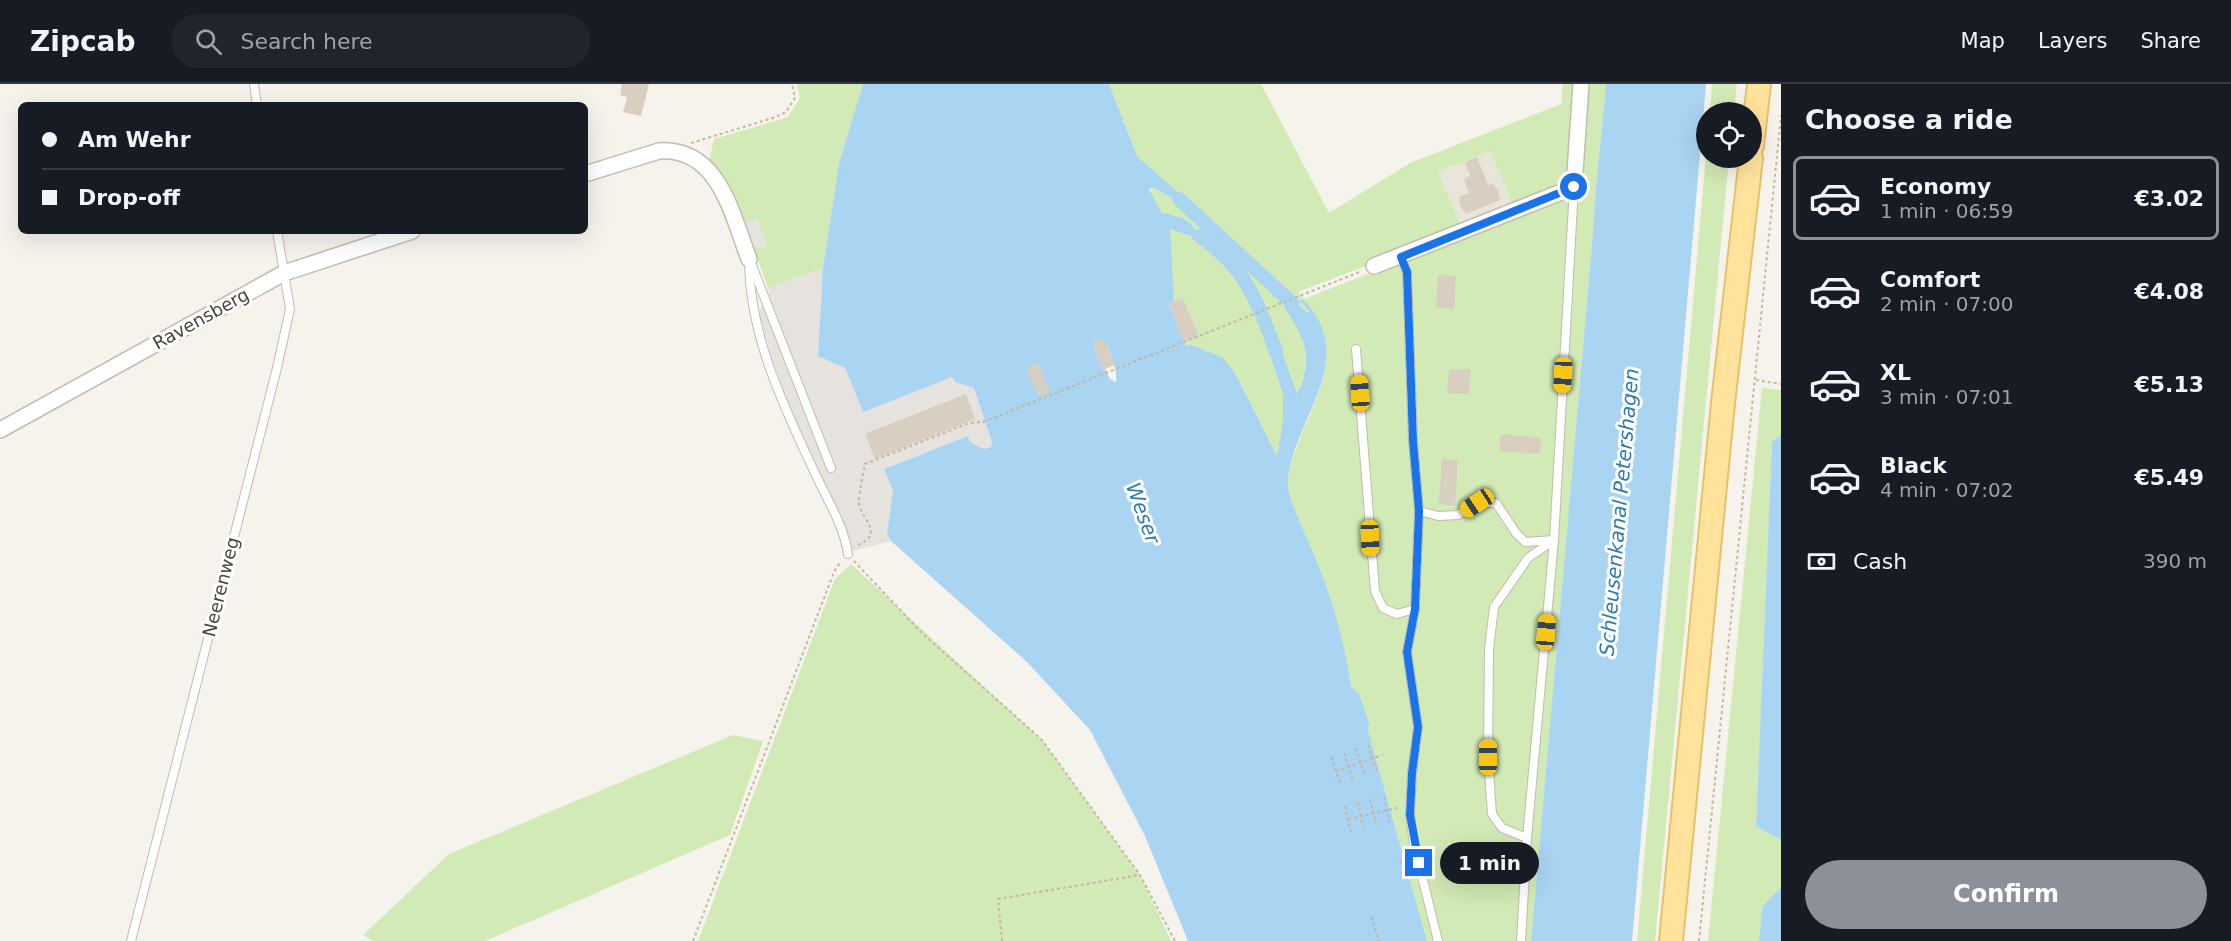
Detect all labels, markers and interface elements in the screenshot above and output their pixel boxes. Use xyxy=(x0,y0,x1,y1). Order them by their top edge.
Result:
search box xyxy=(171,14,591,68)
text: Zipcab xyxy=(30,25,135,58)
icon: search xyxy=(192,25,225,58)
text: Search here xyxy=(240,29,373,54)
text: Map xyxy=(1961,29,2005,53)
text: Layers xyxy=(2038,29,2107,53)
text: Share xyxy=(2140,29,2201,53)
map controls xyxy=(1696,102,1762,168)
button: locate xyxy=(1696,102,1762,168)
text: Choose a ride xyxy=(1805,104,2013,135)
text: Am Wehr xyxy=(78,127,191,152)
icon: car xyxy=(1808,171,1862,225)
route start xyxy=(1560,173,1587,200)
text: Economy xyxy=(1880,174,1991,199)
text: Drop-off xyxy=(78,185,180,210)
text: €3.02 xyxy=(2134,186,2204,211)
text: 1 min · 06:59 xyxy=(1880,199,2014,223)
icon: car xyxy=(1808,264,1862,318)
text: Comfort xyxy=(1880,267,1980,292)
text: €4.08 xyxy=(2134,279,2204,304)
street label: Ravensberg xyxy=(149,284,252,354)
text: 2 min · 07:00 xyxy=(1880,292,2014,316)
car xyxy=(1553,357,1573,393)
icon: car xyxy=(1808,357,1862,411)
text: XL xyxy=(1880,360,1911,385)
water label: Schleusenkanal Petershagen xyxy=(1594,367,1644,657)
text: €5.13 xyxy=(2134,372,2204,397)
car xyxy=(1350,374,1370,412)
text: 3 min · 07:01 xyxy=(1880,385,2014,409)
icon: car xyxy=(1808,450,1862,504)
text: Black xyxy=(1880,453,1947,478)
text: €5.49 xyxy=(2134,465,2204,490)
text: 4 min · 07:02 xyxy=(1880,478,2014,502)
water label: Weser xyxy=(1121,479,1166,548)
car xyxy=(1457,486,1497,520)
car xyxy=(1360,520,1380,556)
street label: Neerenweg xyxy=(198,535,243,639)
icon: cash xyxy=(1805,545,1838,578)
text: Cash xyxy=(1853,549,1907,574)
text: 390 m xyxy=(2143,549,2207,573)
car xyxy=(1535,613,1557,651)
car xyxy=(1479,739,1497,775)
callout: 1 min xyxy=(1440,842,1539,884)
route end xyxy=(1405,849,1432,876)
text: 1 min xyxy=(1458,851,1521,875)
button: Confirm xyxy=(1805,860,2207,929)

